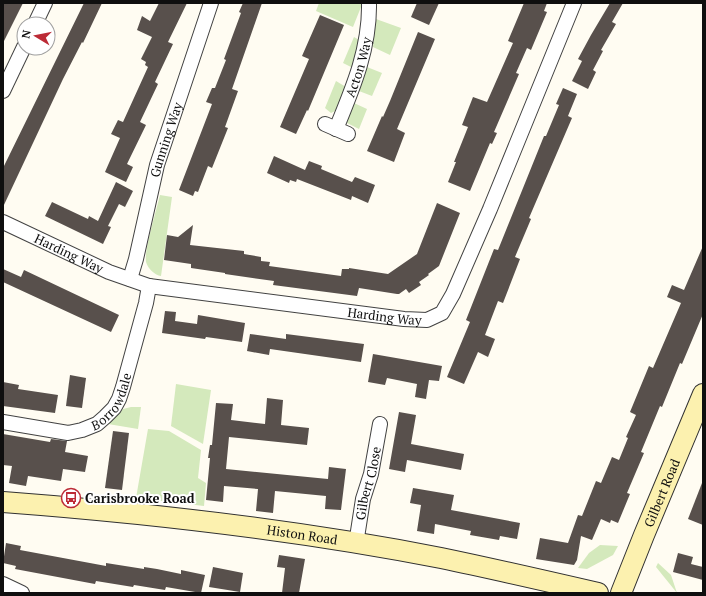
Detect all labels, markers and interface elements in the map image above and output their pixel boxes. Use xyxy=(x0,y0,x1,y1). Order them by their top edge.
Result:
north arrow xyxy=(16,16,56,56)
text: N xyxy=(19,28,34,40)
street label: Acton Way xyxy=(341,35,375,100)
street label: Gunning Way xyxy=(146,99,186,179)
street label: Harding Way xyxy=(32,229,107,277)
street label: Harding Way xyxy=(346,303,422,329)
street label: Borrowdale xyxy=(89,371,135,434)
street label: Gilbert Close xyxy=(351,445,385,521)
street label: Gilbert Road xyxy=(639,456,684,530)
bus stop icon: Carisbrooke Road xyxy=(60,487,82,509)
place label: Carisbrooke Road xyxy=(85,489,195,507)
street label: Histon Road xyxy=(266,520,339,549)

